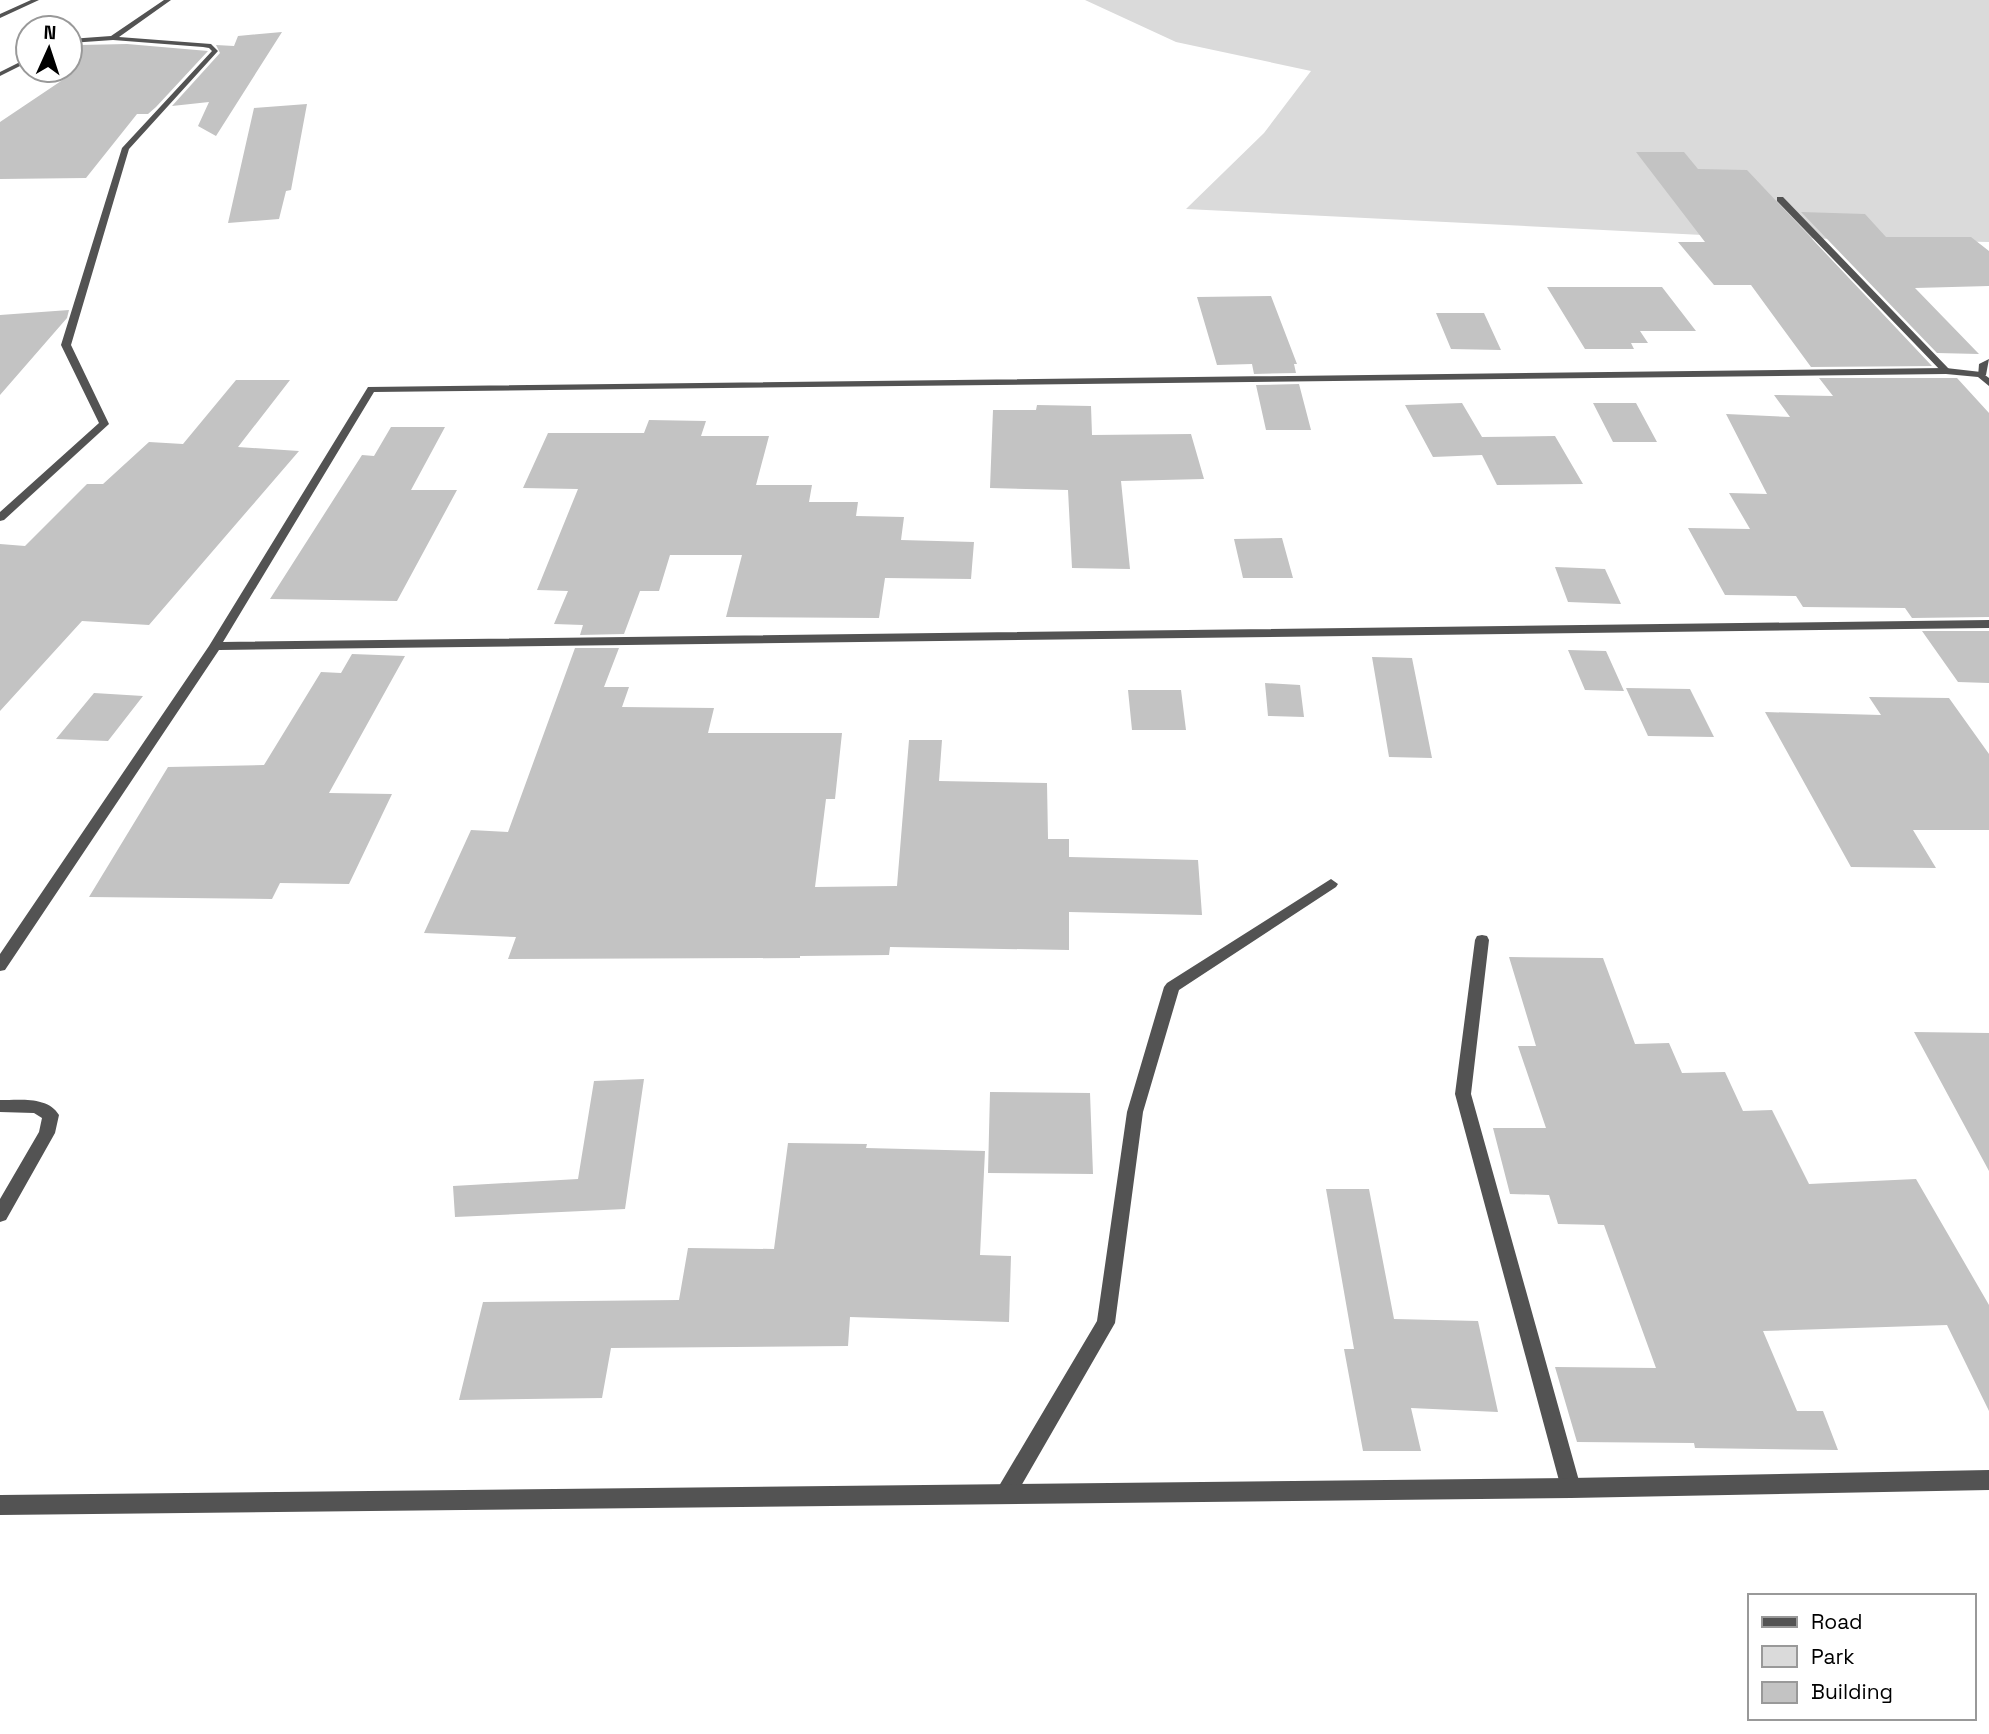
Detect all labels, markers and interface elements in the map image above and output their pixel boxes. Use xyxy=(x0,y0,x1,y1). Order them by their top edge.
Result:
north arrow xyxy=(14,14,84,84)
text: N xyxy=(43,20,57,45)
legend xyxy=(1748,1594,1975,1720)
text: Road xyxy=(1811,1608,1863,1635)
text: Park xyxy=(1811,1643,1855,1670)
text: Building xyxy=(1811,1678,1893,1705)

